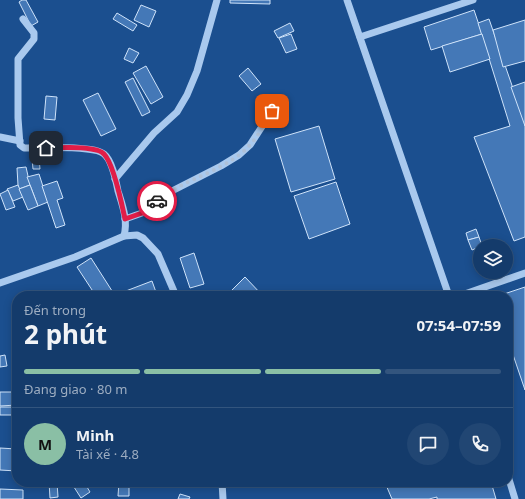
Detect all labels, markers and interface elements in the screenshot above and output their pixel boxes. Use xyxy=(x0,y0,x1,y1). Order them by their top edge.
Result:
pin xyxy=(255,94,289,128)
icon: bag xyxy=(261,100,283,122)
pin xyxy=(29,131,63,165)
icon: home xyxy=(35,137,57,159)
courier xyxy=(137,181,177,221)
icon: car xyxy=(146,190,168,212)
map controls xyxy=(473,239,513,279)
button: layers xyxy=(473,239,513,279)
text: Đến trong xyxy=(24,301,86,319)
text: 07:54–07:59 xyxy=(416,315,501,335)
text: 2 phút xyxy=(24,316,107,352)
text: Đang giao · 80 m xyxy=(24,380,127,398)
button: chat xyxy=(407,423,449,465)
button: phone xyxy=(459,423,501,465)
text: Minh xyxy=(76,425,114,445)
text: M xyxy=(38,434,52,454)
text: Tài xế · 4.8 xyxy=(76,445,139,463)

